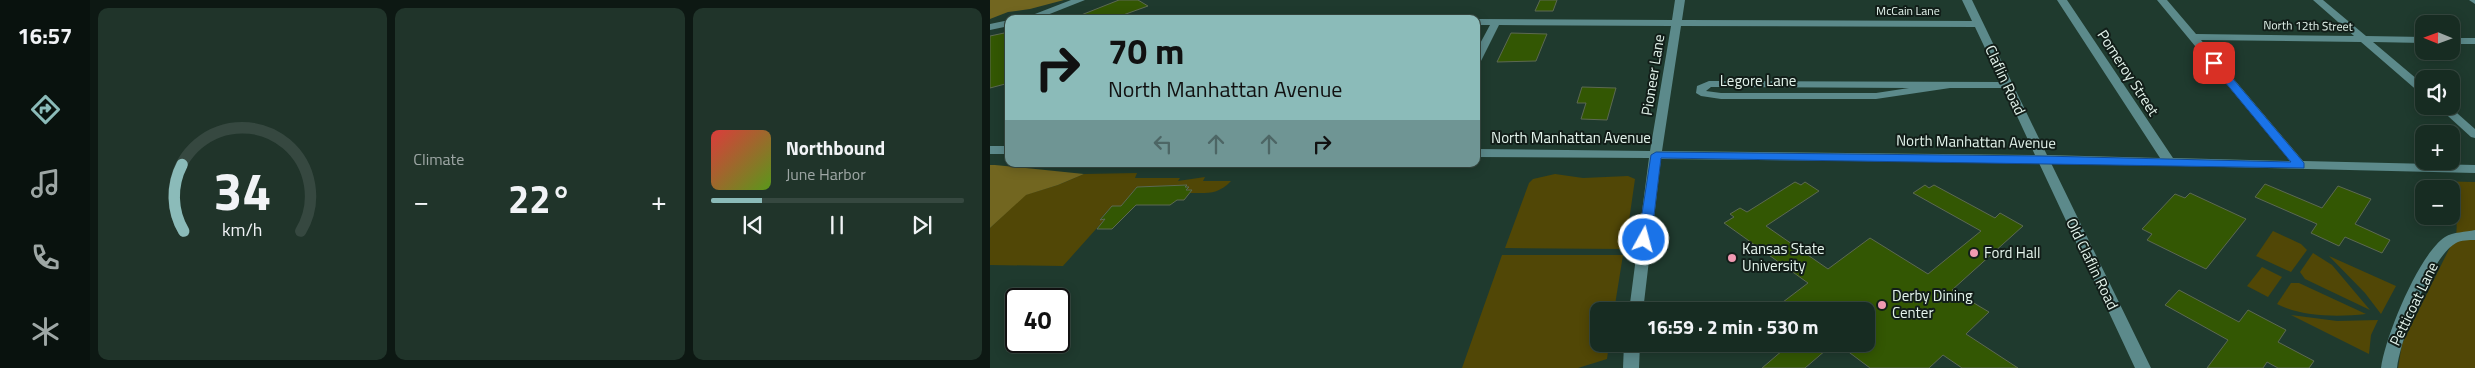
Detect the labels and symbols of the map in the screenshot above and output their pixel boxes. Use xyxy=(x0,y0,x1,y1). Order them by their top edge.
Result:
street label: McCain Lane xyxy=(1876,1,1940,20)
street label: North 12th Street xyxy=(2263,15,2354,36)
north arrow xyxy=(2415,15,2460,60)
street label: Pomeroy Street xyxy=(2092,25,2165,121)
street label: Pioneer Lane xyxy=(1635,33,1670,117)
street label: Claflin Road xyxy=(1979,41,2032,118)
pin xyxy=(2193,42,2235,84)
street label: Legore Lane xyxy=(1720,69,1796,92)
street label: North Manhattan Avenue xyxy=(1491,126,1651,149)
street label: North Manhattan Avenue xyxy=(1896,129,2056,154)
position arrow xyxy=(1617,213,1669,265)
street label: Old Claflin Road xyxy=(2060,214,2125,313)
place label: Kansas State University xyxy=(1742,237,1825,277)
place label: Ford Hall xyxy=(1984,241,2040,264)
marker: Ford Hall xyxy=(1968,247,1980,259)
marker: Kansas State University xyxy=(1726,252,1738,264)
street label: Petticoat Lane xyxy=(2383,258,2444,350)
place label: Derby Dining Center xyxy=(1892,284,1973,324)
speed limit sign: 40 xyxy=(1005,288,1070,353)
marker: Derby Dining Center xyxy=(1876,299,1888,311)

